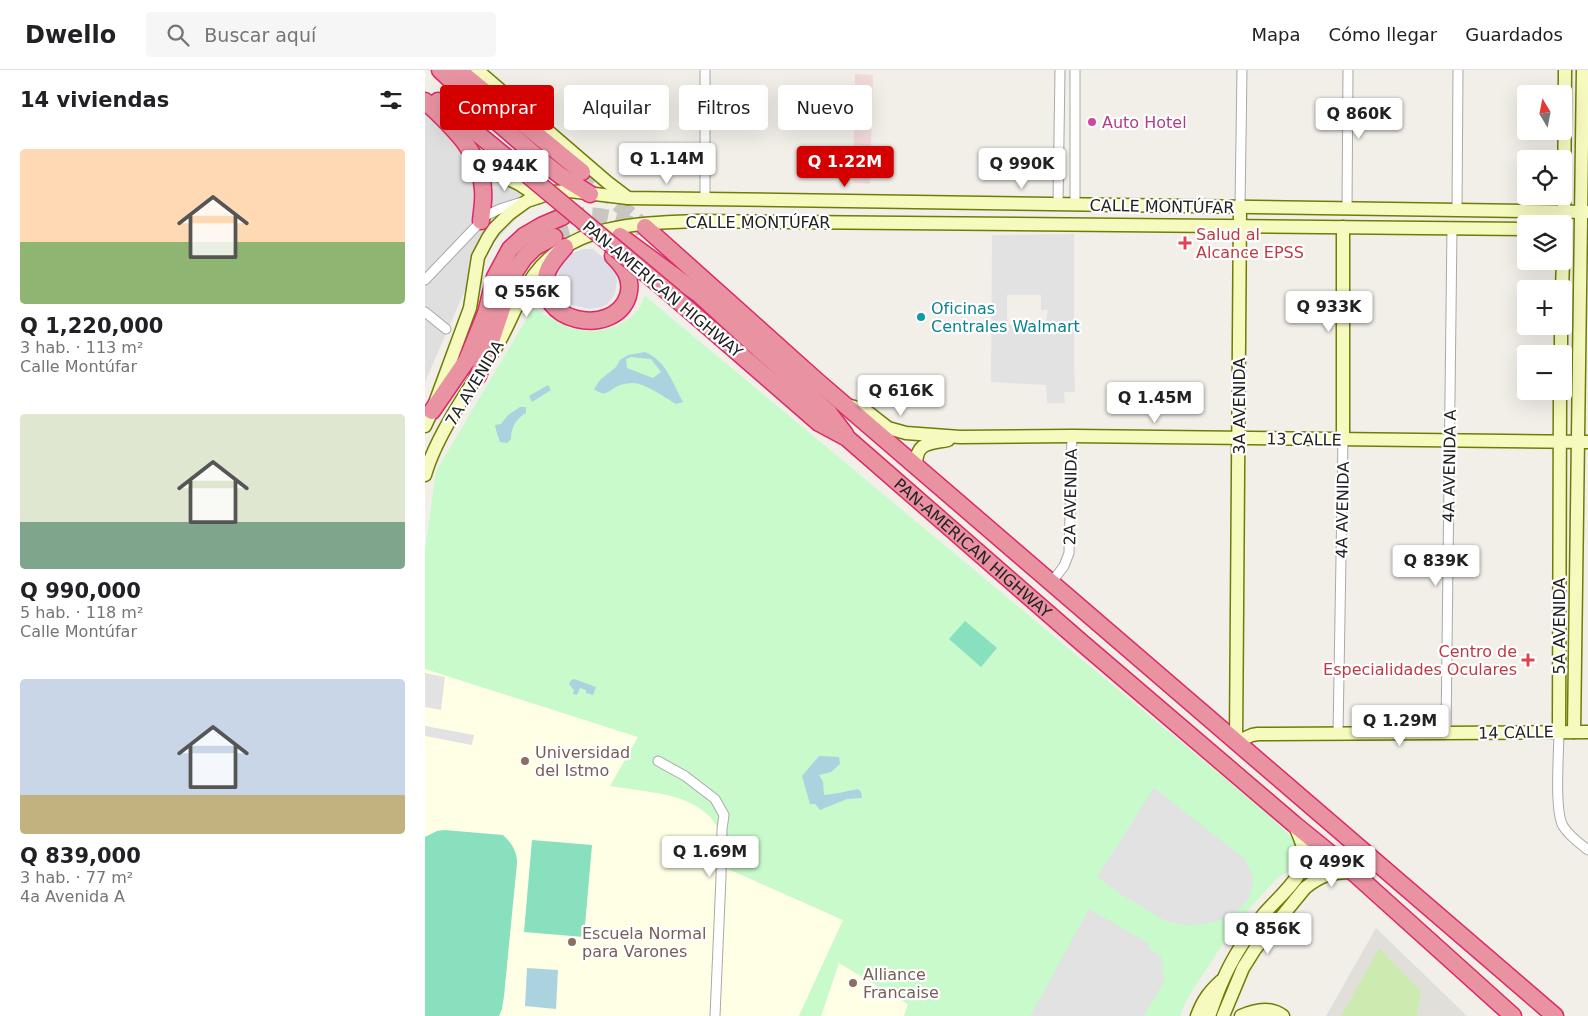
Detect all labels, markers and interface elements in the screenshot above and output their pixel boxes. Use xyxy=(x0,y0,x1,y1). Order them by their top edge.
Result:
search box xyxy=(146,12,496,57)
text: Dwello xyxy=(25,21,116,49)
icon: search xyxy=(164,21,192,49)
text: Buscar aquí xyxy=(204,24,316,46)
text: Mapa xyxy=(1251,24,1300,45)
text: Cómo llegar xyxy=(1328,24,1437,45)
text: Guardados xyxy=(1465,24,1563,45)
chip: Comprar xyxy=(440,85,554,130)
chip: Alquilar xyxy=(564,85,669,130)
chip: Filtros xyxy=(679,85,768,130)
chip: Nuevo xyxy=(778,85,872,130)
north arrow xyxy=(1517,85,1573,140)
map controls xyxy=(1517,85,1572,400)
icon: filters xyxy=(377,86,405,114)
text: 14 viviendas xyxy=(20,88,169,112)
pin: Q 860K xyxy=(1318,98,1400,140)
text: Q 860K xyxy=(1327,104,1391,123)
place label: Auto Hotel xyxy=(1102,113,1187,132)
marker: Auto Hotel xyxy=(1086,116,1098,128)
pin: Q 1.14M xyxy=(621,142,713,185)
pin: Q 1.22M xyxy=(799,146,891,188)
pin: Q 990K xyxy=(981,148,1063,190)
text: Q 1.14M xyxy=(630,149,704,168)
pin: Q 944K xyxy=(464,150,546,192)
button: locate xyxy=(1517,150,1572,205)
text: Q 1.22M xyxy=(808,152,882,171)
text: Q 990K xyxy=(990,154,1054,173)
text: Q 944K xyxy=(473,156,537,175)
icon: home xyxy=(168,182,258,272)
street label: CALLE MONTÚFAR xyxy=(1089,196,1235,217)
street label: CALLE MONTÚFAR xyxy=(686,213,830,232)
button: layers xyxy=(1517,215,1572,270)
street label: PAN-AMERICAN HIGHWAY xyxy=(579,217,746,362)
place label: Salud al Alcance EPSS xyxy=(1196,225,1304,262)
marker: Salud al Alcance EPSS xyxy=(1178,236,1192,250)
pin: Q 556K xyxy=(486,276,568,318)
button: + xyxy=(1517,280,1572,335)
text: Q 556K xyxy=(495,282,559,301)
pin: Q 933K xyxy=(1288,290,1370,333)
text: Q 933K xyxy=(1297,297,1361,316)
place label: Oficinas Centrales Walmart xyxy=(931,299,1080,336)
marker: Oficinas Centrales Walmart xyxy=(915,311,927,323)
text: Q 1,220,000 xyxy=(20,314,163,338)
street label: 7A AVENIDA xyxy=(441,337,508,430)
text: 3 hab. · 113 m² xyxy=(20,338,143,357)
button: − xyxy=(1517,345,1572,400)
text: Calle Montúfar xyxy=(20,357,137,376)
street label: 3A AVENIDA xyxy=(1230,358,1249,454)
pin: Q 616K xyxy=(860,374,942,417)
text: Q 616K xyxy=(869,381,933,400)
pin: Q 1.45M xyxy=(1109,382,1201,424)
text: Q 1.45M xyxy=(1118,388,1192,407)
street label: 4A AVENIDA A xyxy=(1439,409,1460,523)
street label: 13 CALLE xyxy=(1266,429,1342,450)
icon: home xyxy=(168,447,258,537)
street label: 2A AVENIDA xyxy=(1060,448,1081,546)
street label: 4A AVENIDA xyxy=(1332,461,1353,559)
street label: PAN-AMERICAN HIGHWAY xyxy=(890,475,1055,622)
pin: Q 839K xyxy=(1395,544,1477,587)
text: Q 839K xyxy=(1404,551,1468,570)
street label: 5A AVENIDA xyxy=(1550,578,1569,674)
text: Q 990,000 xyxy=(20,579,141,603)
text: 5 hab. · 118 m² xyxy=(20,603,143,622)
text: Calle Montúfar xyxy=(20,622,137,641)
place label: Centro de Especialidades Oculares xyxy=(1323,642,1517,679)
marker: Centro de Especialidades Oculares xyxy=(1521,653,1535,667)
pin: Q 1.29M xyxy=(1354,704,1446,747)
text: Q 1.29M xyxy=(1363,711,1437,730)
icon: home xyxy=(168,712,258,802)
street label: 14 CALLE xyxy=(1478,722,1554,743)
place label: Universidad del Istmo xyxy=(535,743,630,780)
marker: Universidad del Istmo xyxy=(519,755,531,767)
pin: Q 1.69M xyxy=(664,836,756,878)
text: Q 1.69M xyxy=(673,842,747,861)
text: Q 839,000 xyxy=(20,844,141,868)
pin: Q 499K xyxy=(1291,846,1373,888)
text: Q 499K xyxy=(1300,852,1364,871)
text: 3 hab. · 77 m² xyxy=(20,868,133,887)
text: 4a Avenida A xyxy=(20,887,125,906)
pin: Q 856K xyxy=(1227,912,1309,955)
text: Q 856K xyxy=(1236,919,1300,938)
place label: Escuela Normal para Varones xyxy=(582,924,706,961)
marker: Escuela Normal para Varones xyxy=(566,936,578,948)
place label: Alliance Francaise xyxy=(863,965,939,1002)
marker: Alliance Francaise xyxy=(847,977,859,989)

